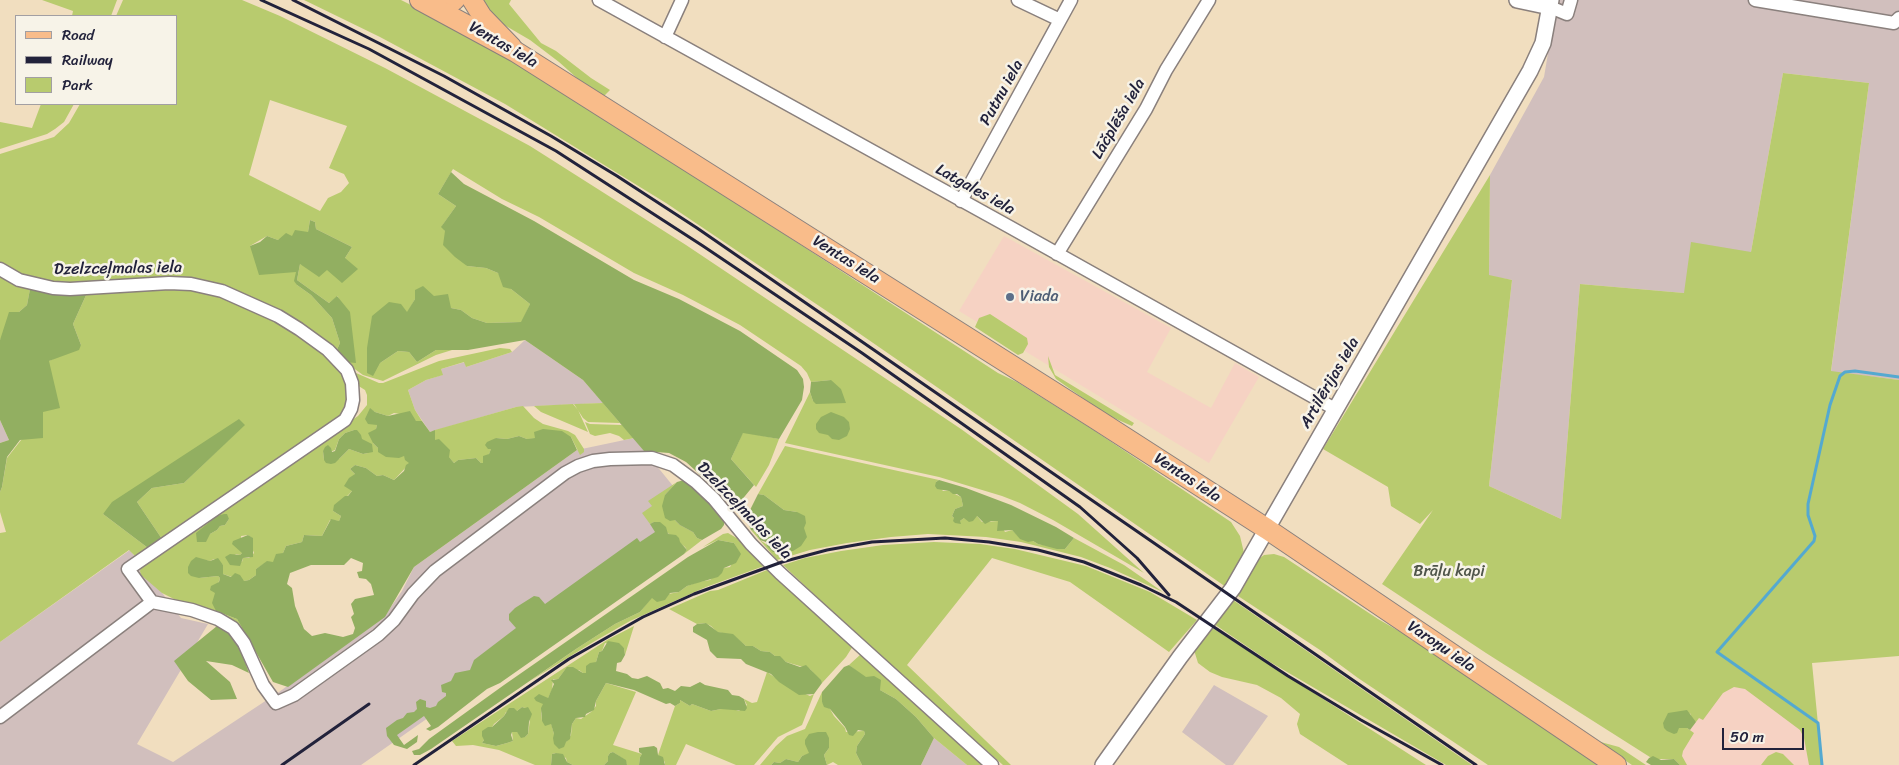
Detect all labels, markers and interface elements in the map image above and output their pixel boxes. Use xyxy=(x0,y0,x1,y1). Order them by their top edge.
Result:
legend xyxy=(15,15,178,105)
street label: Ventas iela xyxy=(465,18,541,72)
text: Road xyxy=(62,22,94,48)
text: Railway xyxy=(62,47,113,73)
street label: Putnu iela xyxy=(976,57,1028,129)
text: Park xyxy=(62,72,93,98)
street label: Lāčplēša iela xyxy=(1088,75,1150,163)
street label: Latgales iela xyxy=(932,160,1018,220)
street label: Ventas iela xyxy=(809,232,883,288)
street label: Dzelzceļmalas iela xyxy=(54,258,182,280)
place label: Viada xyxy=(1020,287,1058,307)
marker: Viada xyxy=(1004,291,1016,303)
street label: Artilērijas iela xyxy=(1296,334,1364,432)
street label: Ventas iela xyxy=(1150,449,1224,507)
street label: Dzelzceļmalas iela xyxy=(693,458,795,564)
park label: Brāļu kapi xyxy=(1413,562,1485,582)
street label: Varoņu iela xyxy=(1403,617,1479,677)
scale bar xyxy=(1724,718,1806,750)
text: 50 m xyxy=(1730,724,1764,750)

